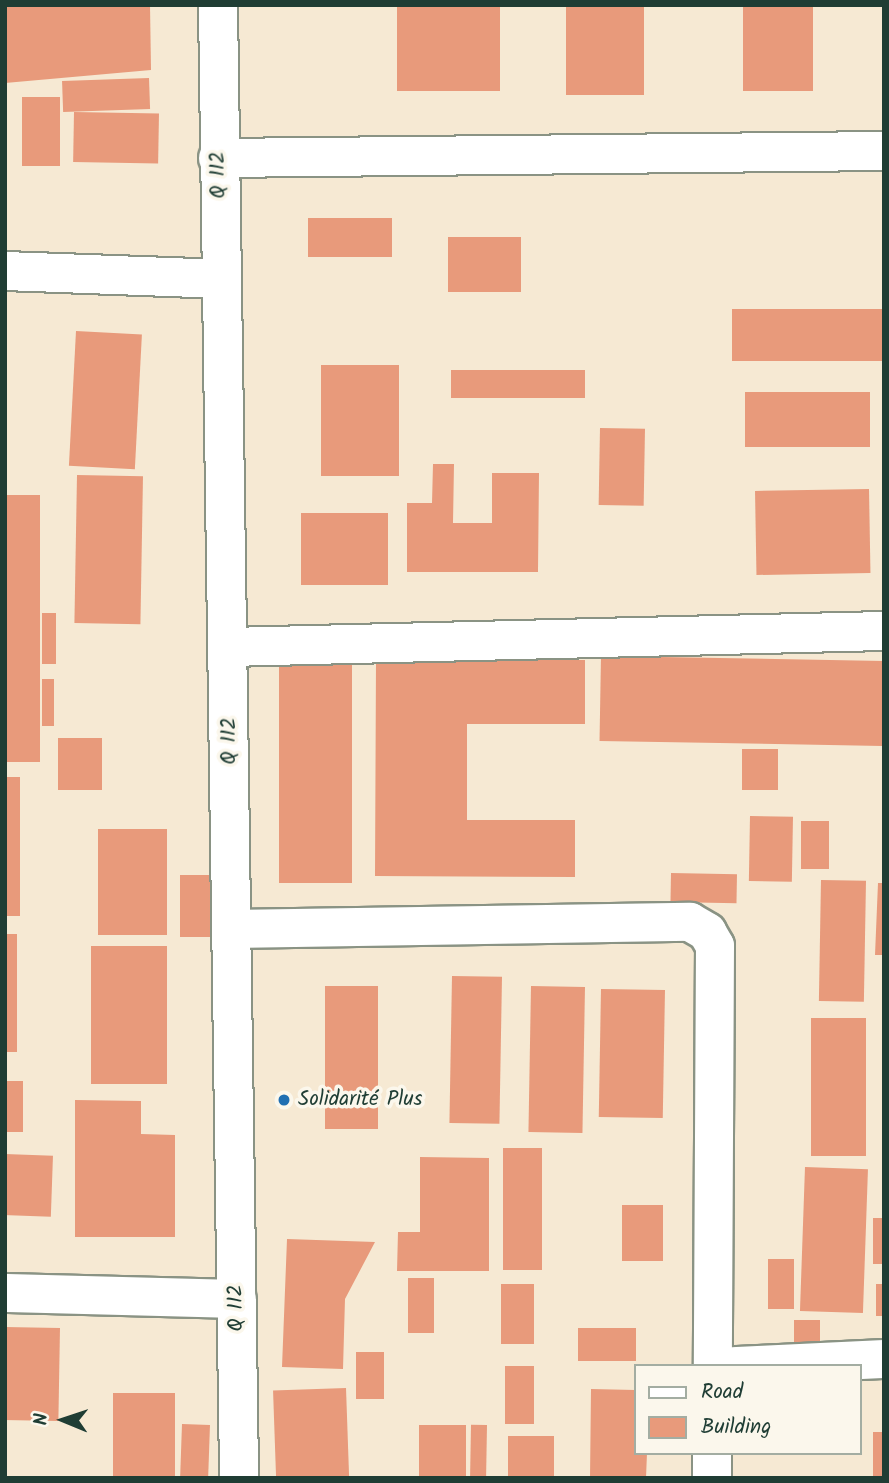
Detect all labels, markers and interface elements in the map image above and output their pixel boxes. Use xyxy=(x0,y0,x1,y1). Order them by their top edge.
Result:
street label: Q 112 xyxy=(206,151,232,199)
street label: Q 112 xyxy=(217,717,243,765)
place label: Solidarité Plus xyxy=(298,1087,422,1113)
marker: Solidarité Plus xyxy=(276,1092,292,1108)
street label: Q 112 xyxy=(224,1284,250,1332)
legend xyxy=(634,1364,861,1455)
text: Road xyxy=(701,1376,743,1409)
north arrow xyxy=(28,1385,98,1455)
text: Building xyxy=(701,1411,771,1444)
text: N xyxy=(27,1413,57,1426)

